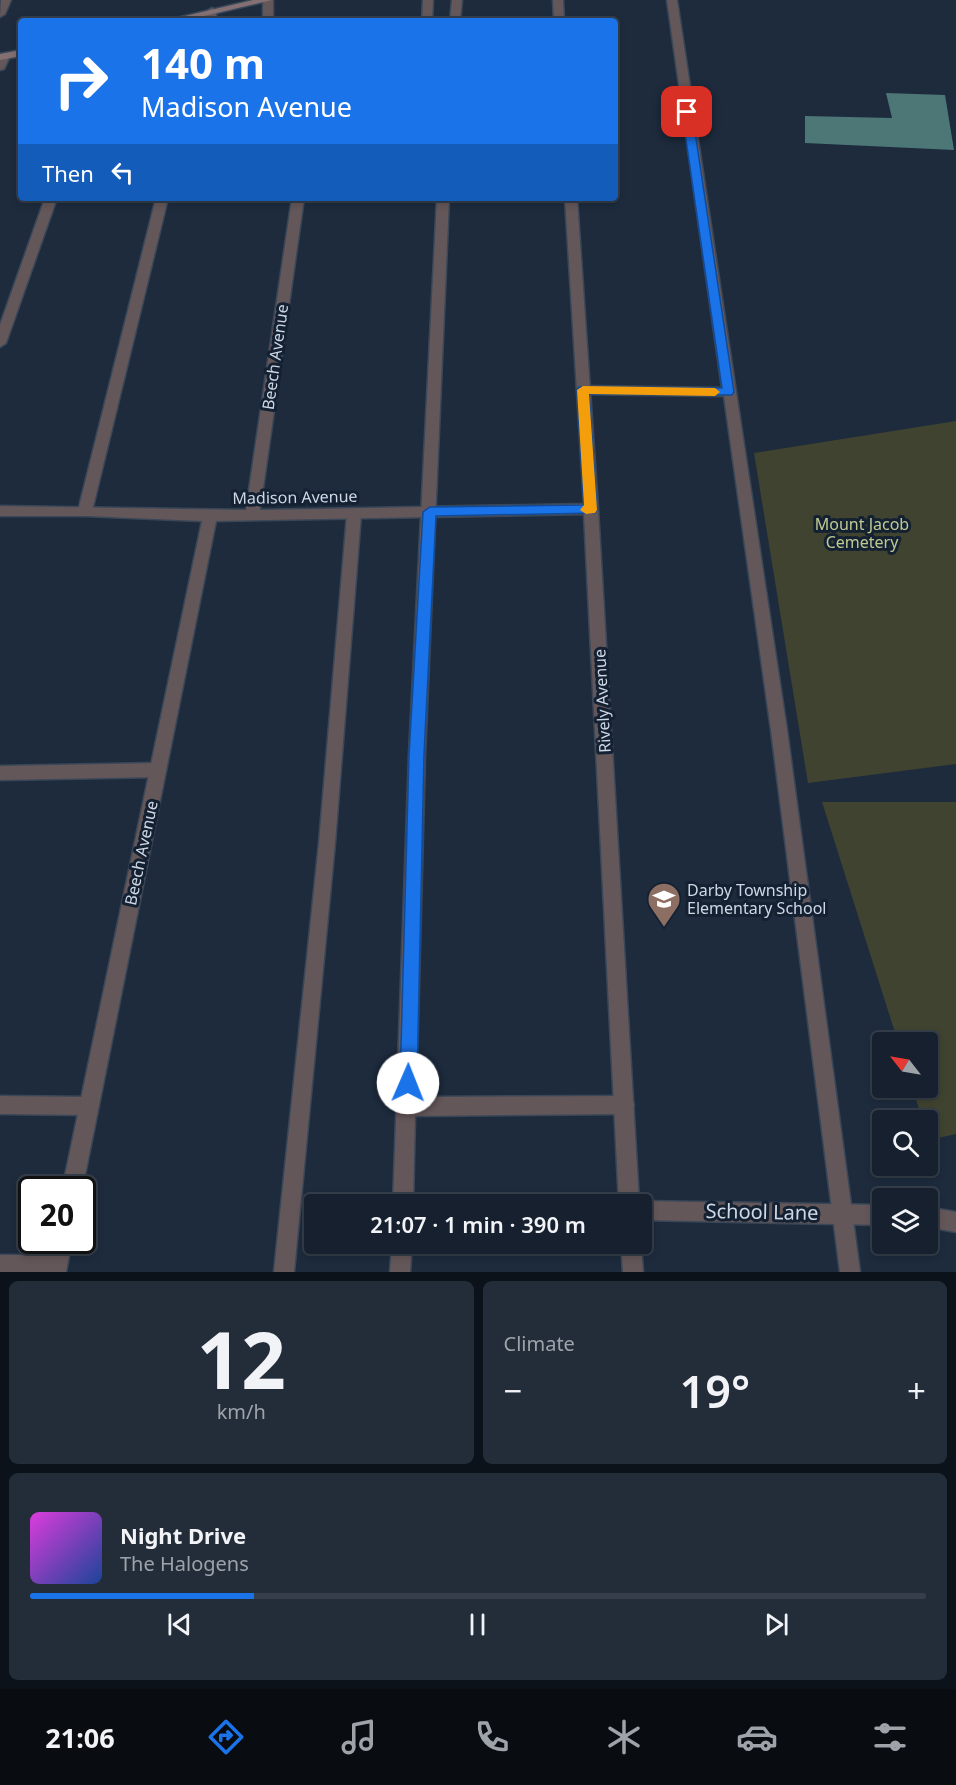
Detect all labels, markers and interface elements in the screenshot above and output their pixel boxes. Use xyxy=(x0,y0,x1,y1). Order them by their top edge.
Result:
text: 140 m xyxy=(141,34,265,91)
icon: right xyxy=(42,42,120,120)
pin xyxy=(661,86,712,137)
text: Madison Avenue xyxy=(141,88,352,125)
icon: arrive xyxy=(670,95,703,128)
icon: left xyxy=(106,156,139,189)
text: Then xyxy=(42,158,94,188)
street label: Beech Avenue xyxy=(257,303,293,411)
street label: Madison Avenue xyxy=(232,485,358,509)
park label: Mount Jacob Cemetery xyxy=(815,513,909,553)
street label: Rively Avenue xyxy=(588,649,616,753)
street label: Beech Avenue xyxy=(119,799,163,907)
place label: Darby Township Elementary School xyxy=(687,879,826,919)
school or university icon: Darby Township Elementary School xyxy=(646,881,682,928)
north arrow xyxy=(872,1032,938,1098)
map controls xyxy=(872,1032,938,1254)
position arrow xyxy=(376,1051,440,1115)
button: search xyxy=(872,1110,938,1176)
speed limit sign: 20 xyxy=(18,1176,96,1254)
button: layers xyxy=(872,1188,938,1254)
street label: School Lane xyxy=(705,1197,819,1226)
text: 21:07 · 1 min · 390 m xyxy=(370,1209,586,1239)
text: 12 xyxy=(197,1306,286,1412)
text: Climate xyxy=(504,1330,575,1357)
text: 19° xyxy=(679,1360,750,1421)
text: − xyxy=(504,1368,522,1413)
text: + xyxy=(907,1368,926,1413)
text: km/h xyxy=(217,1398,266,1425)
text: Night Drive xyxy=(120,1520,246,1550)
text: The Halogens xyxy=(120,1550,249,1577)
icon: previous xyxy=(163,1608,196,1641)
icon: pause xyxy=(461,1608,494,1641)
icon: next xyxy=(760,1608,793,1641)
icon: directions xyxy=(205,1716,247,1758)
icon: music xyxy=(338,1716,380,1758)
icon: phone xyxy=(471,1716,513,1758)
icon: climate xyxy=(603,1716,645,1758)
icon: car xyxy=(736,1716,778,1758)
icon: filters xyxy=(869,1716,911,1758)
text: 21:06 xyxy=(45,1719,115,1756)

